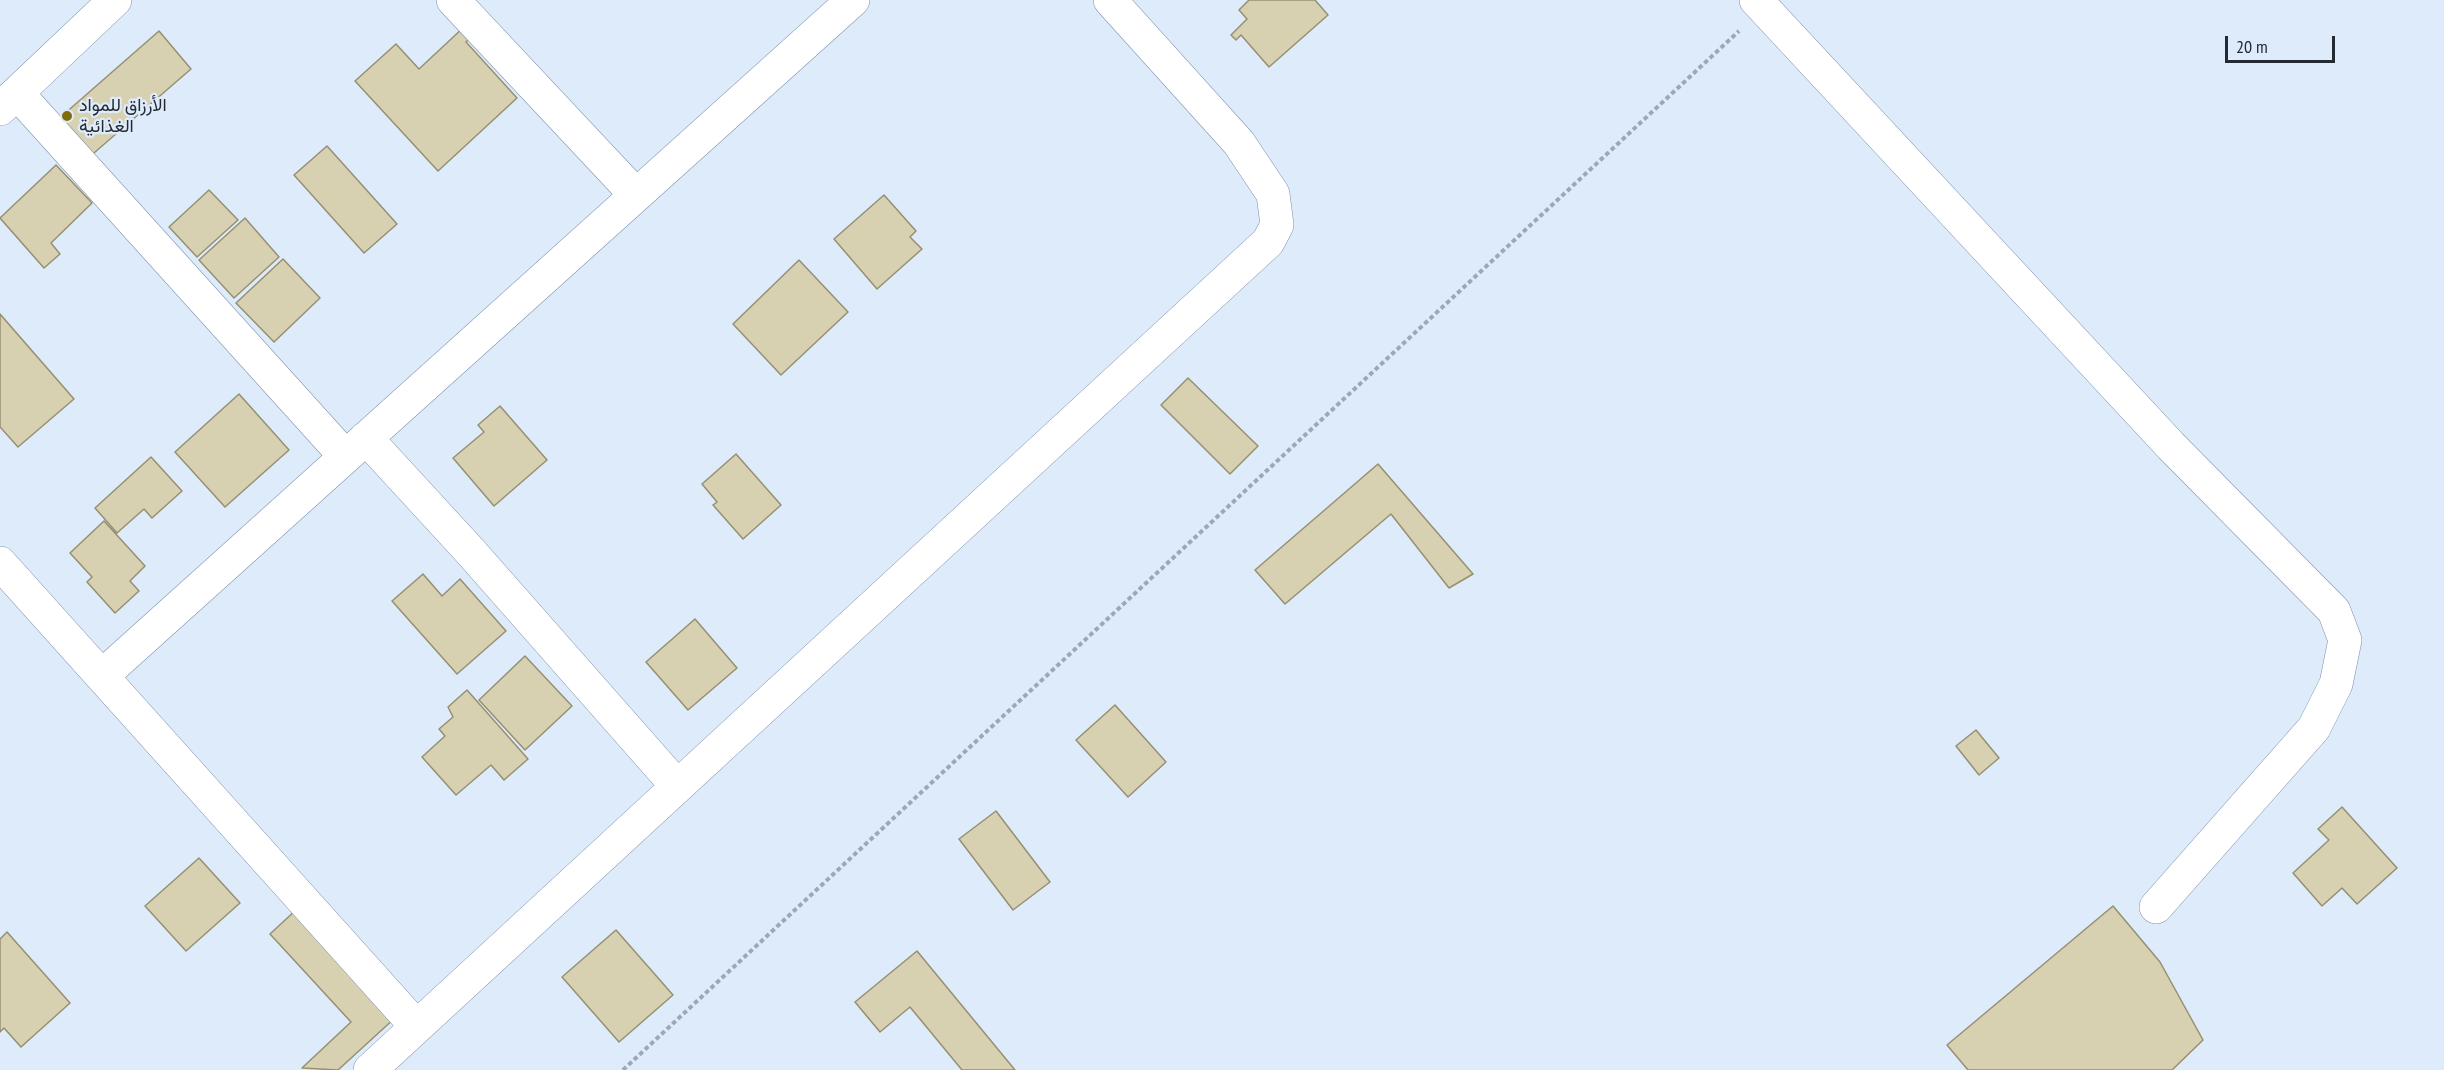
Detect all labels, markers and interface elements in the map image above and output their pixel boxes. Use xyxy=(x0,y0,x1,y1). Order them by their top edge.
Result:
scale bar xyxy=(2228,24,2338,62)
text: 20 m xyxy=(2236,35,2268,58)
place label: الأرزاق للمواد الغذائية xyxy=(79,95,167,138)
marker: الأرزاق للمواد الغذائية xyxy=(60,109,74,123)

